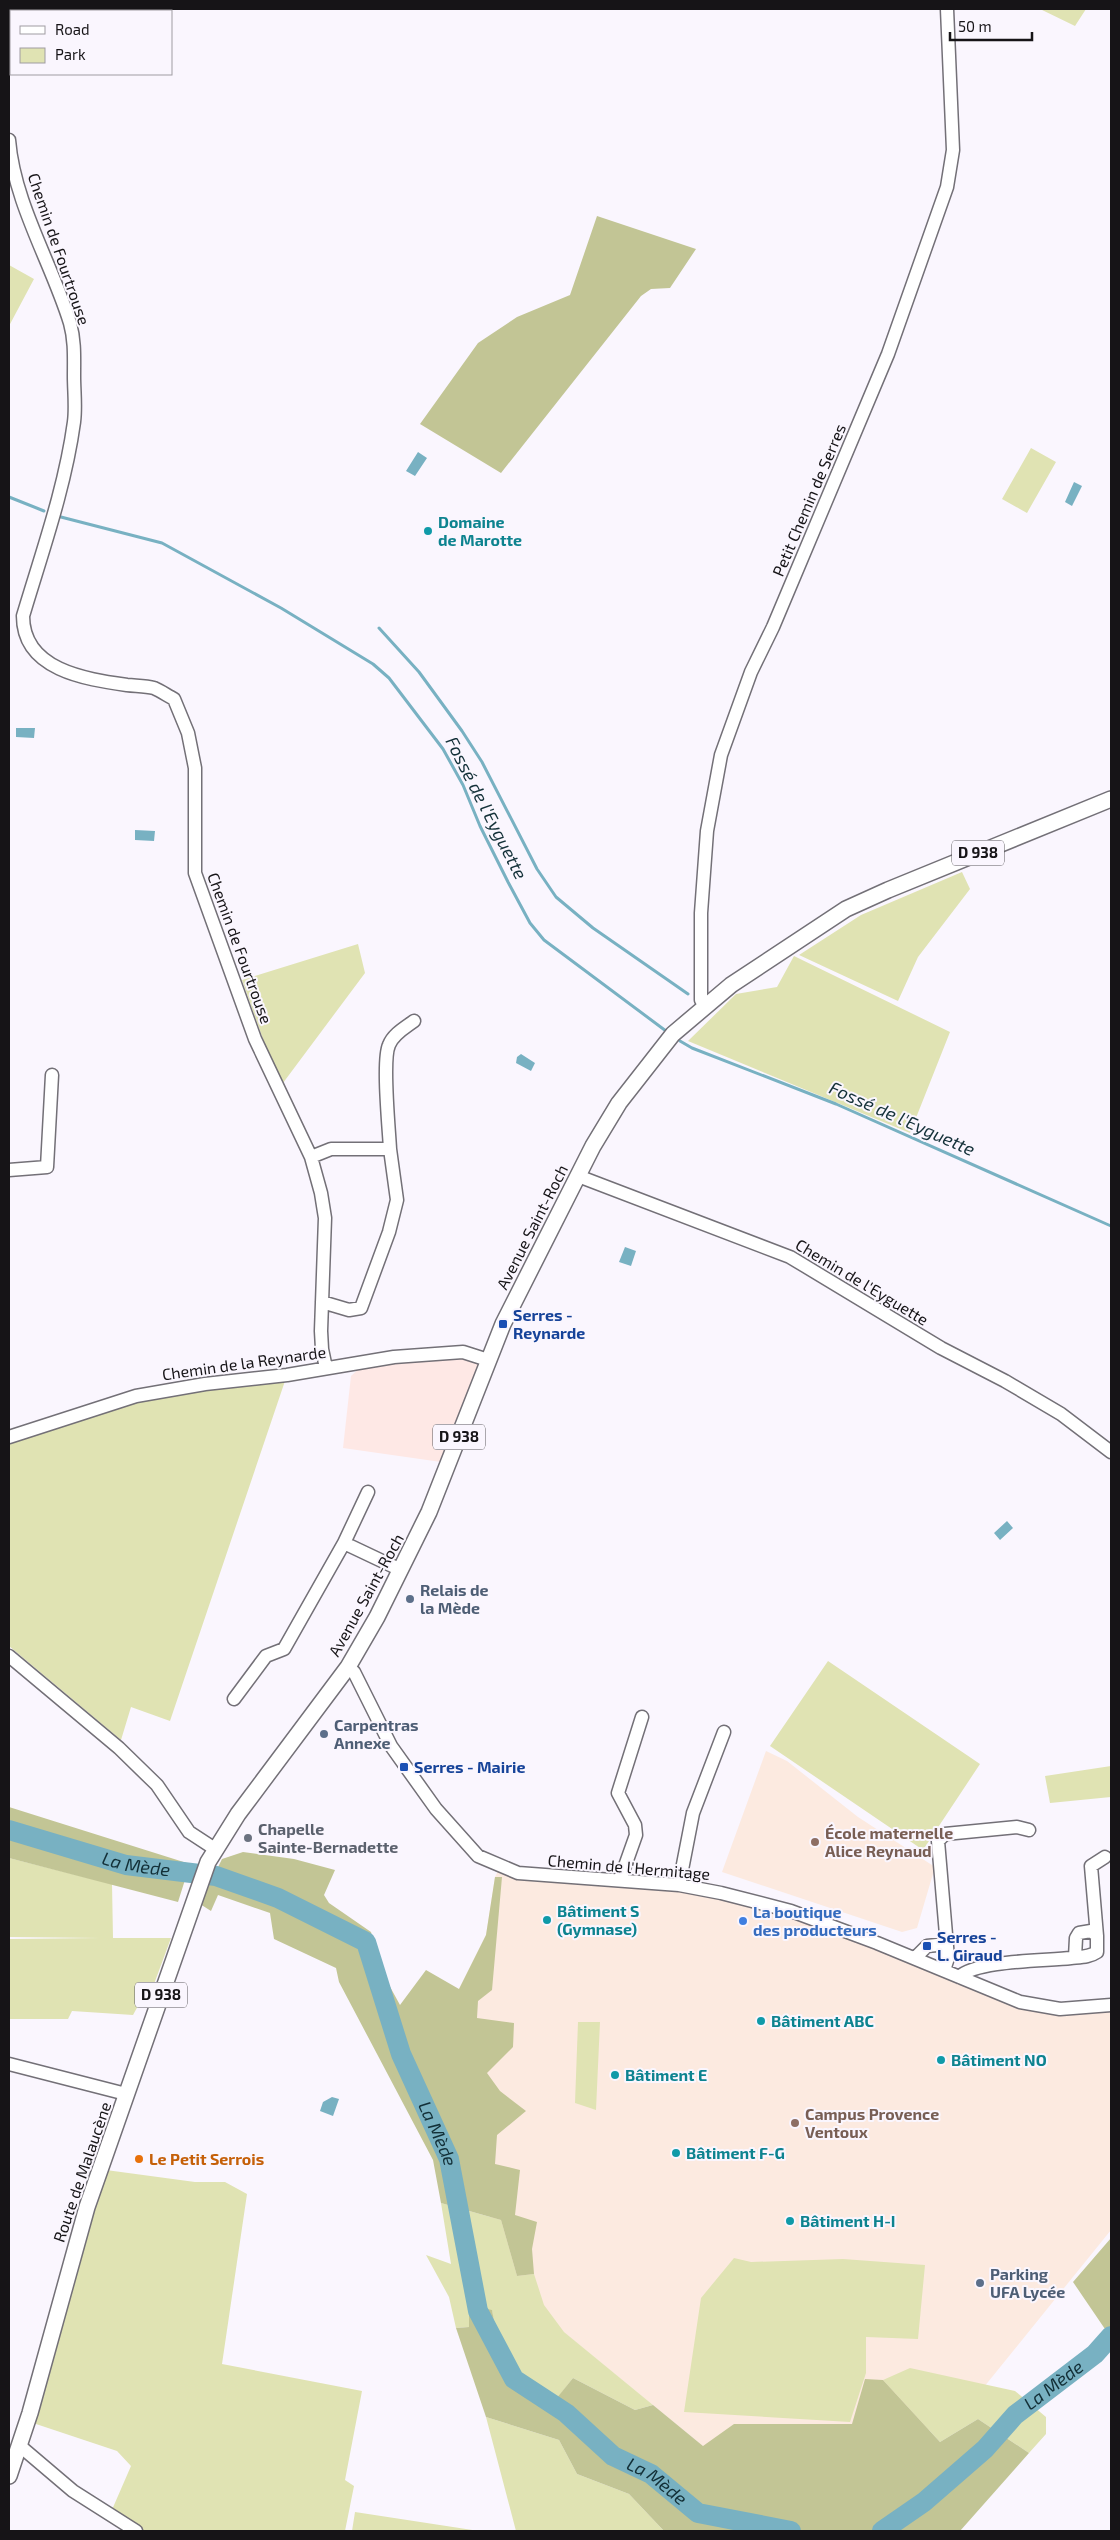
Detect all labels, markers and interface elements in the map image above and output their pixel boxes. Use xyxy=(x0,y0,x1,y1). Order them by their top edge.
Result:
legend xyxy=(10,10,172,75)
scale bar xyxy=(950,10,1032,42)
text: 50 m xyxy=(958,17,992,35)
text: Road xyxy=(55,20,90,38)
text: Park xyxy=(55,45,86,63)
street label: Chemin de Fourtrouse xyxy=(25,170,94,327)
street label: Petit Chemin de Serres xyxy=(768,421,849,579)
place label: Domaine de Marotte xyxy=(438,512,522,549)
marker: Domaine de Marotte xyxy=(422,525,434,537)
water label: Fossé de l'Eyguette xyxy=(441,732,533,883)
road number: D 938 xyxy=(952,840,1004,866)
street label: Chemin de Fourtrouse xyxy=(204,870,277,1026)
water label: Fossé de l'Eyguette xyxy=(826,1076,979,1160)
street label: Avenue Saint-Roch xyxy=(492,1161,571,1292)
street label: Chemin de l'Eyguette xyxy=(792,1234,932,1329)
place label: Serres - Reynarde xyxy=(513,1305,585,1343)
marker: Serres - Reynarde xyxy=(497,1318,509,1330)
street label: Chemin de la Reynarde xyxy=(161,1342,327,1383)
road number: D 938 xyxy=(433,1424,485,1450)
street label: Avenue Saint-Roch xyxy=(324,1530,407,1659)
place label: Relais de la Mède xyxy=(420,1580,489,1617)
marker: Relais de la Mède xyxy=(404,1593,416,1605)
place label: Carpentras Annexe xyxy=(334,1715,419,1752)
marker: Carpentras Annexe xyxy=(318,1728,330,1740)
place label: Serres - Mairie xyxy=(414,1757,525,1776)
marker: Serres - Mairie xyxy=(398,1761,410,1773)
place label: Chapelle Sainte-Bernadette xyxy=(258,1819,398,1856)
place label: École maternelle Alice Reynaud xyxy=(825,1823,953,1861)
marker: Chapelle Sainte-Bernadette xyxy=(242,1832,254,1844)
marker: École maternelle Alice Reynaud xyxy=(809,1836,821,1848)
water label: La Mède xyxy=(100,1846,172,1880)
street label: Chemin de l'Hermitage xyxy=(547,1850,711,1883)
place label: Bâtiment S (Gymnase) xyxy=(557,1901,639,1939)
place label: La boutique des producteurs xyxy=(753,1902,877,1939)
marker: Bâtiment S (Gymnase) xyxy=(541,1914,553,1926)
marker: La boutique des producteurs xyxy=(737,1915,749,1927)
place label: Serres - L. Giraud xyxy=(937,1927,1003,1964)
marker: Serres - L. Giraud xyxy=(921,1940,933,1952)
road number: D 938 xyxy=(135,1982,187,2008)
place label: Bâtiment ABC xyxy=(771,2011,874,2030)
marker: Bâtiment ABC xyxy=(755,2015,767,2027)
place label: Bâtiment NO xyxy=(951,2050,1047,2069)
marker: Bâtiment NO xyxy=(935,2054,947,2066)
place label: Bâtiment E xyxy=(625,2065,707,2084)
marker: Bâtiment E xyxy=(609,2069,621,2081)
water label: La Mède xyxy=(414,2097,462,2168)
street label: Route de Malaucène xyxy=(49,2099,114,2245)
place label: Campus Provence Ventoux xyxy=(805,2104,939,2141)
marker: Campus Provence Ventoux xyxy=(789,2117,801,2129)
place label: Bâtiment F-G xyxy=(686,2143,785,2162)
marker: Bâtiment F-G xyxy=(670,2147,682,2159)
place label: Le Petit Serrois xyxy=(149,2149,264,2168)
marker: Le Petit Serrois xyxy=(133,2153,145,2165)
place label: Bâtiment H-I xyxy=(800,2211,895,2230)
marker: Bâtiment H-I xyxy=(784,2215,796,2227)
place label: Parking UFA Lycée xyxy=(990,2264,1065,2302)
marker: Parking UFA Lycée xyxy=(974,2277,986,2289)
water label: La Mède xyxy=(1019,2355,1088,2414)
water label: La Mède xyxy=(623,2452,692,2509)

